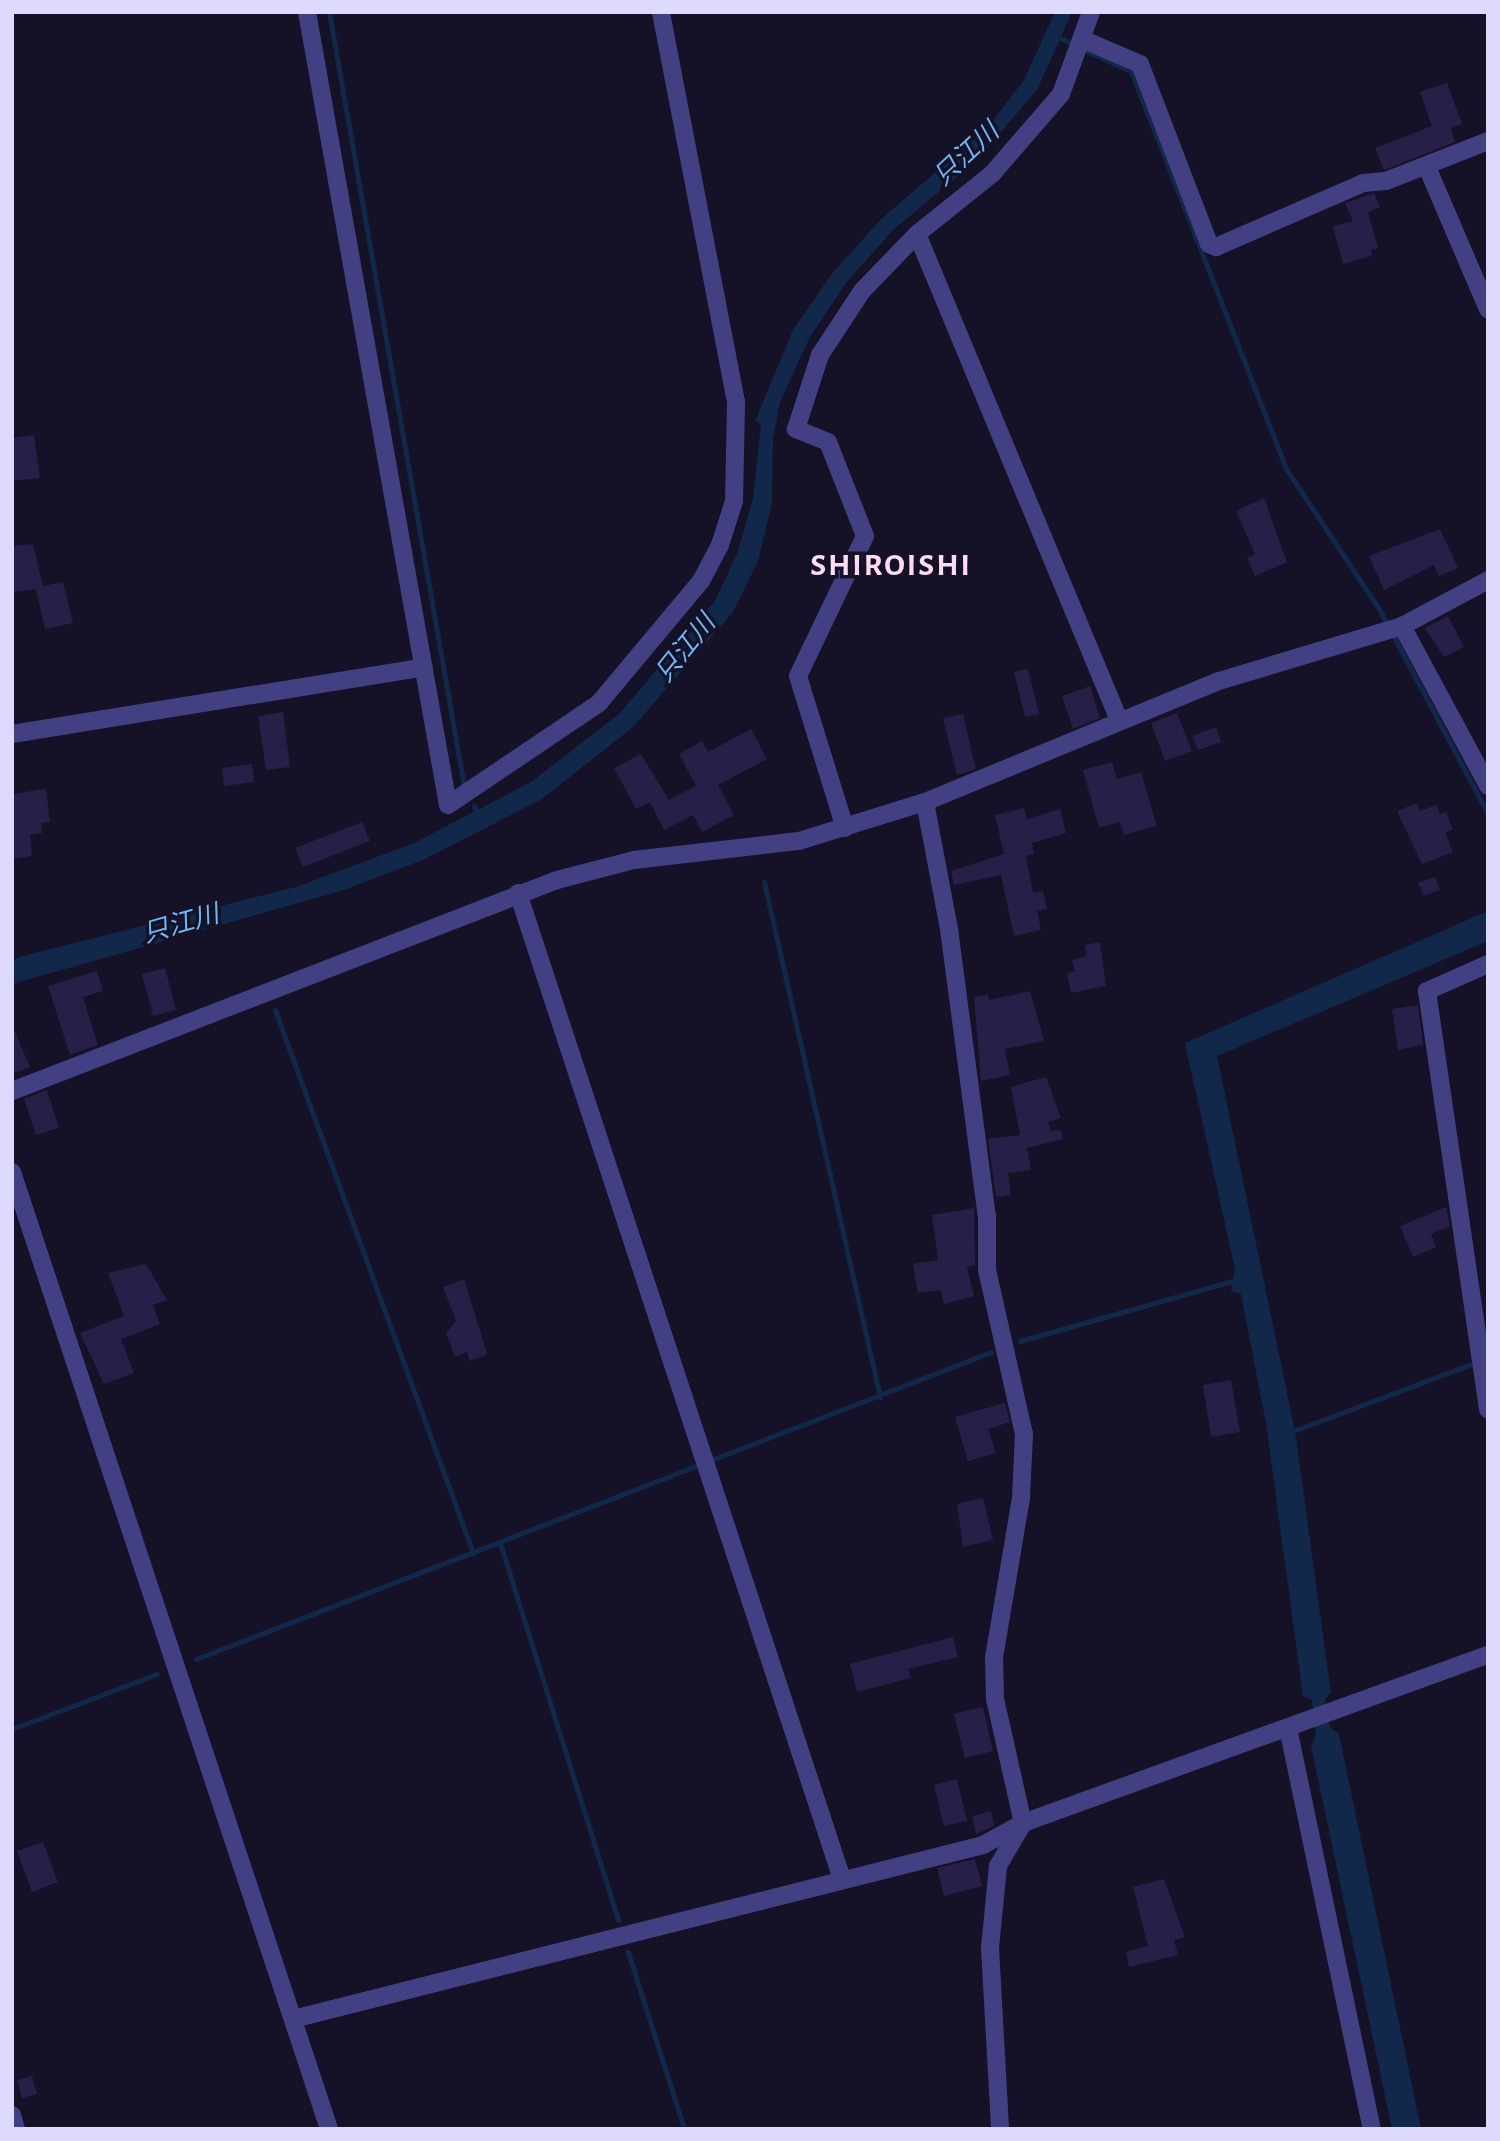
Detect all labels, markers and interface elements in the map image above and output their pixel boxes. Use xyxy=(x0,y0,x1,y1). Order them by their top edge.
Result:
water label: 只江川 xyxy=(928,117,1006,193)
district label: SHIROISHI xyxy=(811,546,971,584)
water label: 只江川 xyxy=(649,609,723,689)
water label: 只江川 xyxy=(139,899,223,951)

